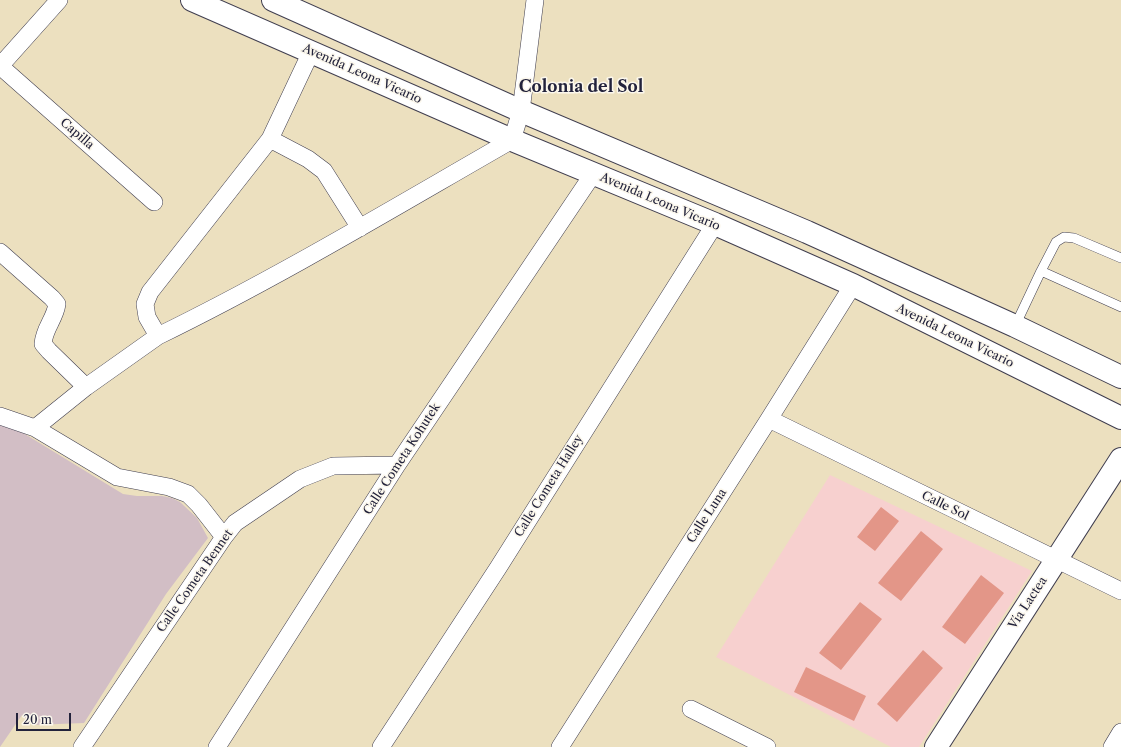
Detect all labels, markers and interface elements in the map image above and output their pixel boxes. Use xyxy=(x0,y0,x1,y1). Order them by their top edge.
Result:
street label: Avenida Leona Vicario xyxy=(300,41,424,107)
district label: Colonia del Sol xyxy=(519,77,643,97)
street label: Capilla xyxy=(57,115,97,153)
street label: Avenida Leona Vicario xyxy=(598,170,722,234)
street label: Avenida Leona Vicario xyxy=(894,301,1016,371)
street label: Calle Cometa Kohutek xyxy=(361,401,443,517)
street label: Calle Cometa Halley xyxy=(512,432,586,540)
street label: Calle Luna xyxy=(684,486,730,546)
street label: Calle Sol xyxy=(919,488,971,524)
street label: Calle Cometa Bennet xyxy=(154,527,236,635)
street label: Vía Lactea xyxy=(1006,574,1050,632)
scale bar xyxy=(18,705,73,731)
text: 20 m xyxy=(23,712,52,727)

